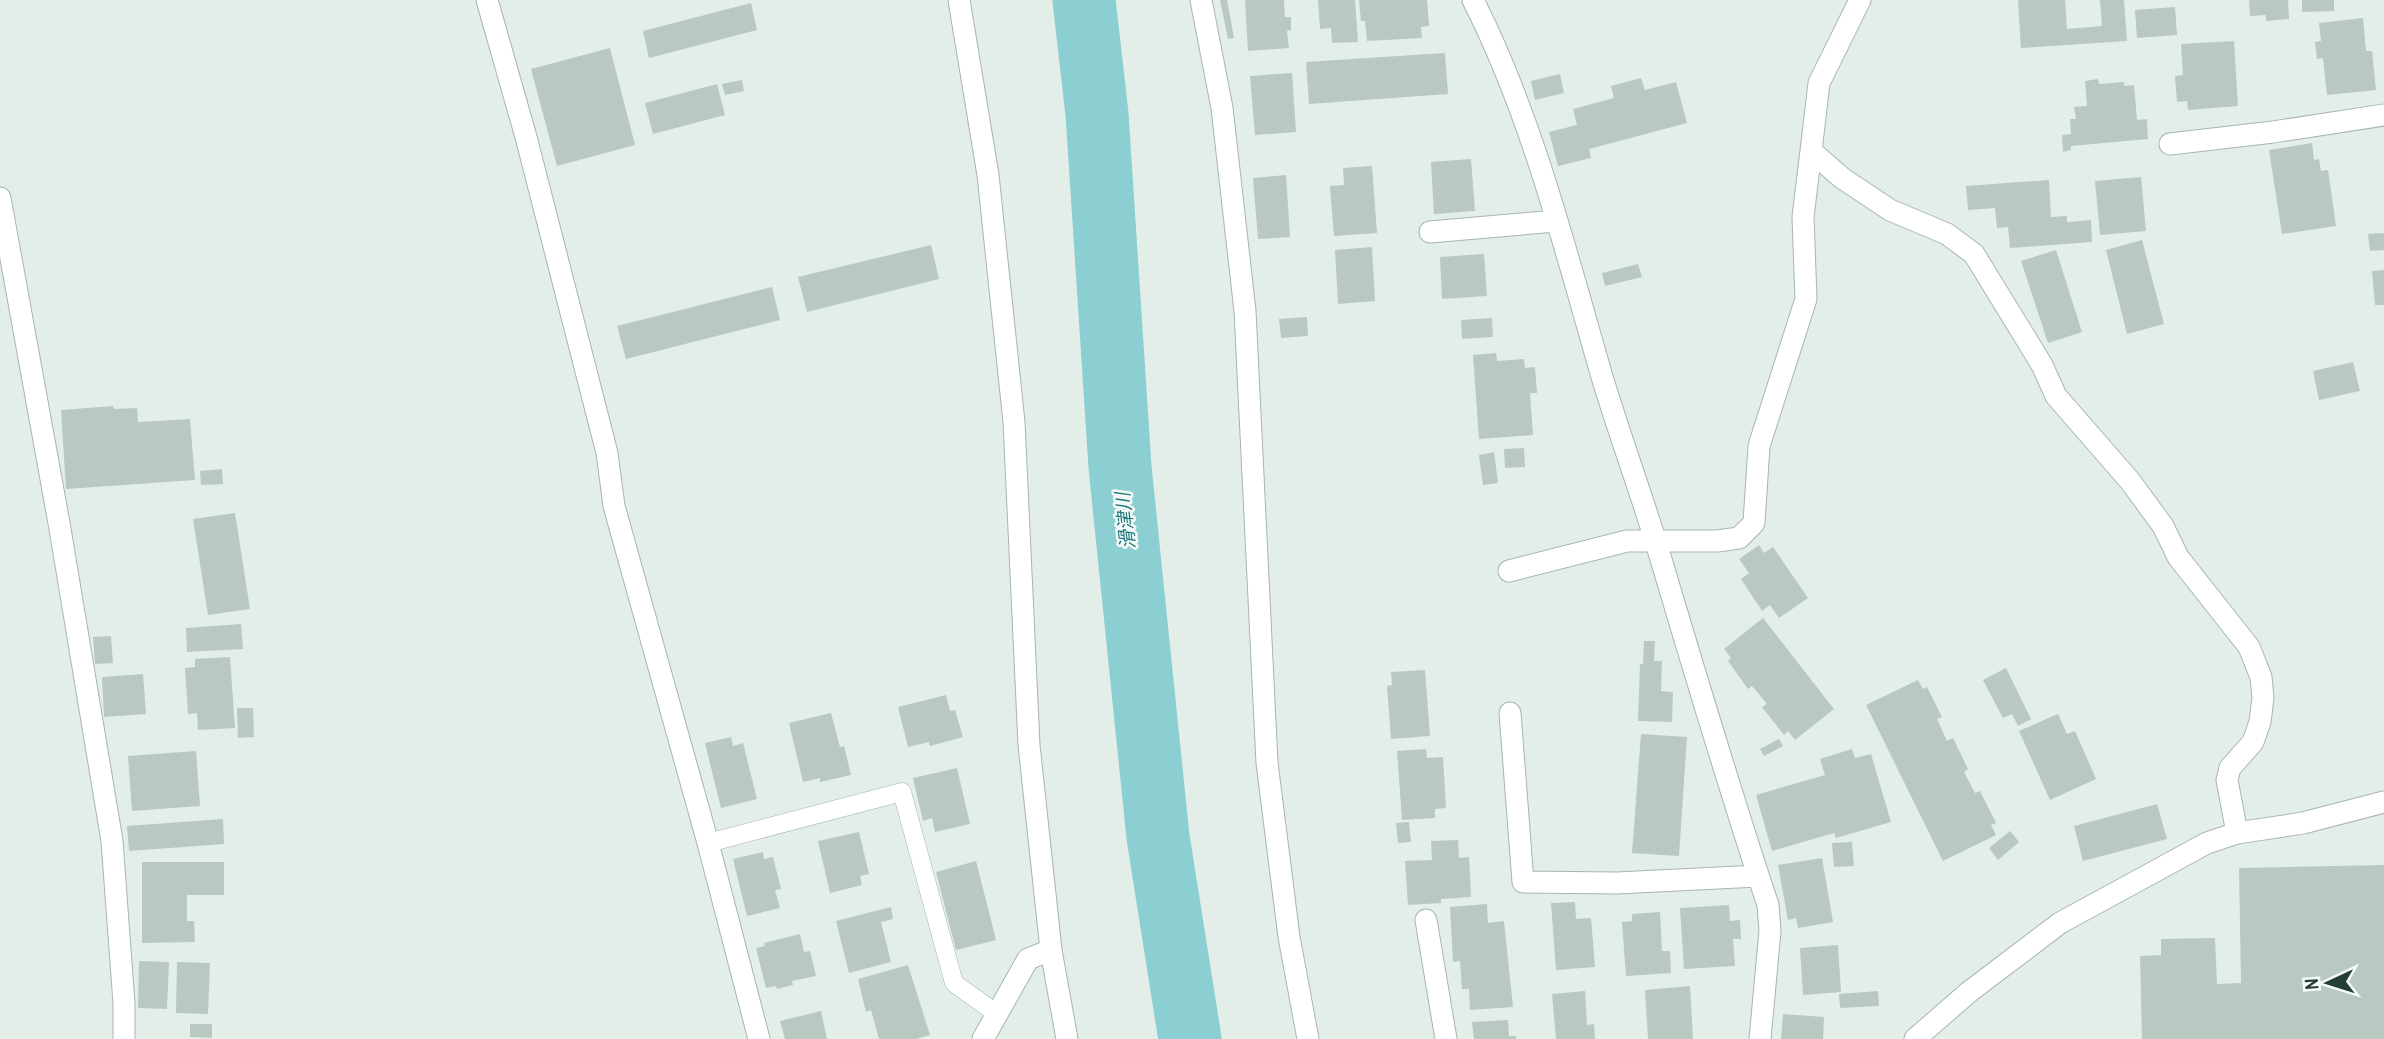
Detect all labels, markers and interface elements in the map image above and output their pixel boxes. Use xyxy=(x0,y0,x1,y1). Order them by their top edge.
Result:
water label: 滑津川 xyxy=(1109,489,1141,551)
north arrow xyxy=(2293,948,2363,1018)
text: N xyxy=(2298,978,2324,991)

